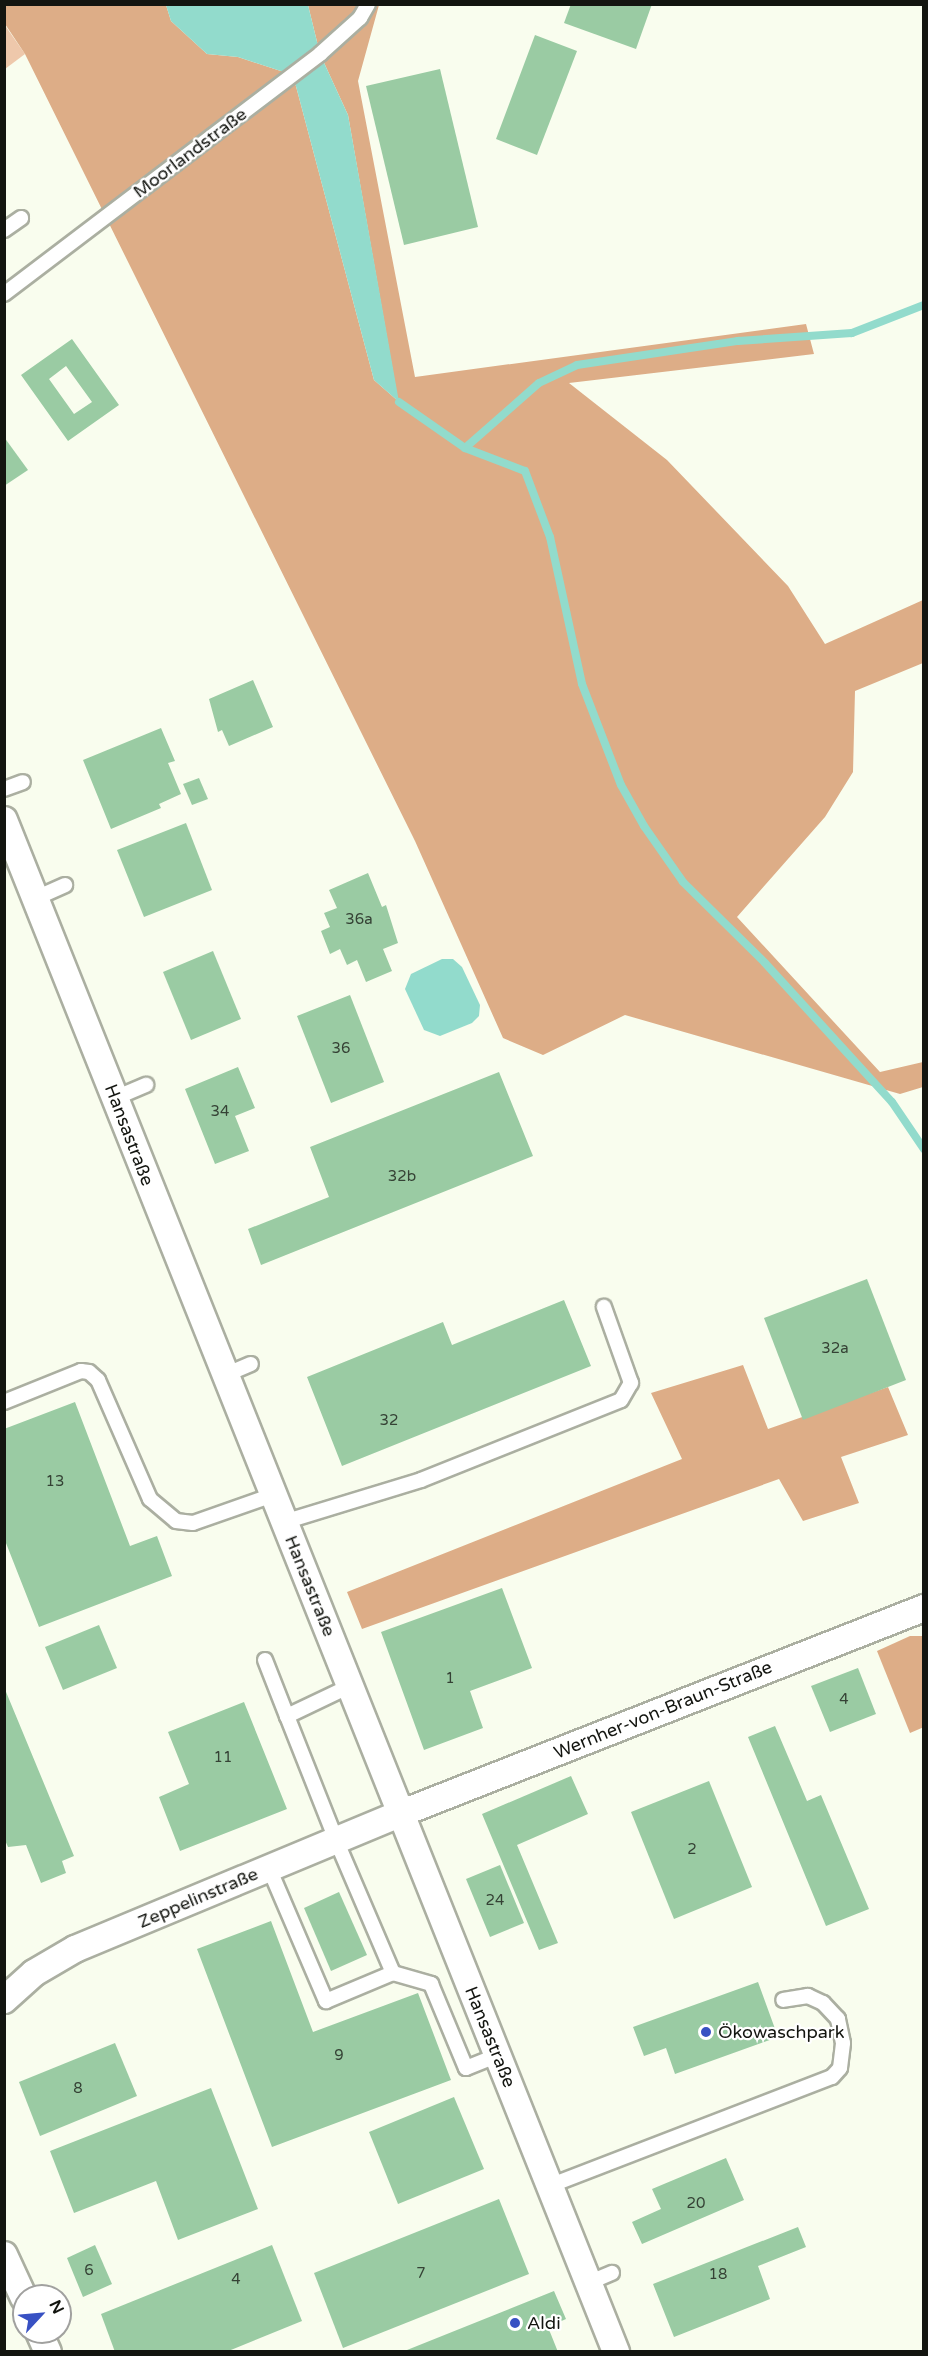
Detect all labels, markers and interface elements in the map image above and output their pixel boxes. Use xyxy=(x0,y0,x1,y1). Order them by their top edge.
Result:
street label: Moorlandstraße xyxy=(129,103,251,203)
house number: 36a xyxy=(345,911,373,929)
house number: 36 xyxy=(332,1040,350,1058)
street label: Hansastraße xyxy=(100,1081,158,1189)
house number: 34 xyxy=(211,1103,229,1121)
house number: 32b xyxy=(388,1168,416,1186)
house number: 32a xyxy=(821,1340,849,1358)
house number: 32 xyxy=(380,1412,398,1430)
house number: 13 xyxy=(46,1473,64,1491)
street label: Hansastraße xyxy=(280,1532,340,1640)
street label: Wernher-von-Braun-Straße xyxy=(551,1656,775,1764)
house number: 1 xyxy=(445,1670,455,1688)
house number: 4 xyxy=(839,1691,849,1709)
house number: 11 xyxy=(214,1749,232,1767)
house number: 2 xyxy=(687,1841,697,1859)
street label: Zeppelinstraße xyxy=(135,1863,261,1933)
house number: 24 xyxy=(486,1892,504,1910)
street label: Hansastraße xyxy=(460,1983,520,2091)
place label: Ökowaschpark xyxy=(718,2021,845,2043)
marker: Ökowaschpark xyxy=(699,2025,713,2039)
house number: 9 xyxy=(334,2047,344,2065)
house number: 8 xyxy=(73,2080,83,2098)
house number: 20 xyxy=(687,2195,705,2213)
house number: 6 xyxy=(84,2262,94,2280)
house number: 7 xyxy=(416,2265,426,2283)
house number: 18 xyxy=(709,2266,727,2284)
house number: 4 xyxy=(231,2271,241,2289)
north arrow xyxy=(12,2284,72,2344)
text: N xyxy=(45,2297,68,2317)
place label: Aldi xyxy=(527,2312,561,2334)
marker: Aldi xyxy=(508,2316,522,2330)

